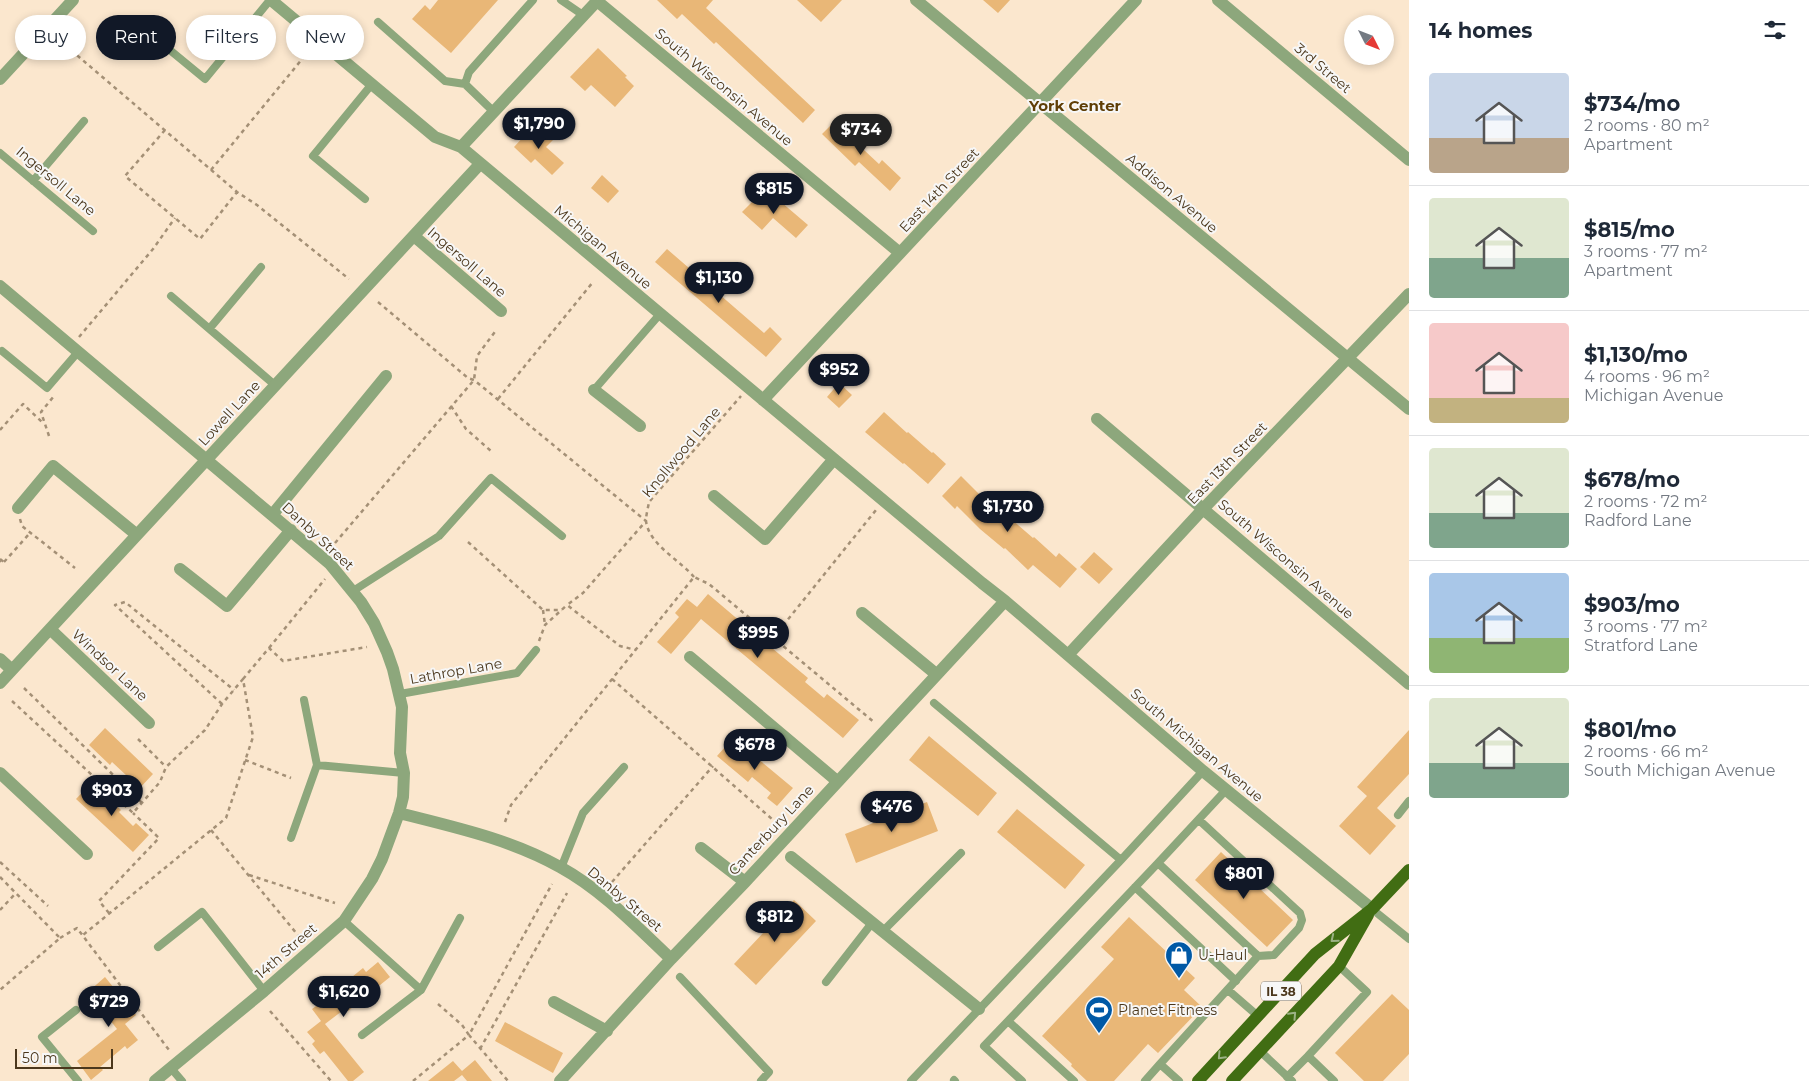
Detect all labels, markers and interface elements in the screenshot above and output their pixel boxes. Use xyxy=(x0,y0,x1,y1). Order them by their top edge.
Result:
chip: Buy xyxy=(15,15,86,60)
chip: Rent xyxy=(96,15,176,60)
chip: Filters xyxy=(186,15,276,60)
chip: New xyxy=(286,15,364,60)
north arrow xyxy=(1344,15,1394,65)
map controls xyxy=(1344,15,1394,65)
icon: filters xyxy=(1761,16,1789,44)
text: 14 homes xyxy=(1429,18,1533,43)
street label: South Wisconsin Avenue xyxy=(652,24,796,150)
street label: 3rd Street xyxy=(1291,39,1355,97)
text: $734/mo xyxy=(1584,91,1680,116)
icon: home xyxy=(1469,93,1529,153)
district label: York Center xyxy=(1028,96,1122,115)
pin: $1,790 xyxy=(498,108,580,150)
text: $1,790 xyxy=(513,114,565,133)
pin: $734 xyxy=(831,114,891,156)
text: 2 rooms · 80 m² xyxy=(1584,116,1710,135)
text: $734 xyxy=(841,120,881,139)
text: Apartment xyxy=(1584,135,1673,154)
street label: Ingersoll Lane xyxy=(12,142,100,220)
street label: East 14th Street xyxy=(895,144,983,236)
street label: Addison Avenue xyxy=(1122,149,1222,237)
pin: $815 xyxy=(744,172,804,215)
text: $815 xyxy=(756,179,792,198)
street label: Michigan Avenue xyxy=(550,201,656,293)
text: $815/mo xyxy=(1584,217,1675,242)
icon: home xyxy=(1469,218,1529,278)
street label: Ingersoll Lane xyxy=(424,223,510,301)
text: 3 rooms · 77 m² xyxy=(1584,242,1708,261)
text: Apartment xyxy=(1584,261,1673,280)
pin: $1,130 xyxy=(678,262,760,304)
text: $1,130 xyxy=(696,268,742,287)
text: $1,130/mo xyxy=(1584,342,1688,367)
icon: home xyxy=(1469,343,1529,403)
pin: $952 xyxy=(809,354,869,396)
text: $952 xyxy=(819,360,859,379)
text: 4 rooms · 96 m² xyxy=(1584,367,1710,386)
street label: Lowell Lane xyxy=(194,377,264,449)
text: Michigan Avenue xyxy=(1584,386,1723,405)
street label: Knollwood Lane xyxy=(638,403,724,501)
street label: East 13th Street xyxy=(1183,418,1271,508)
text: $678/mo xyxy=(1584,467,1680,492)
icon: home xyxy=(1469,468,1529,528)
pin: $1,730 xyxy=(967,490,1049,533)
text: 2 rooms · 72 m² xyxy=(1584,492,1707,511)
street label: South Wisconsin Avenue xyxy=(1214,495,1358,623)
text: $1,730 xyxy=(983,497,1033,516)
street label: Danby Street xyxy=(278,498,358,574)
text: Radford Lane xyxy=(1584,511,1692,530)
text: $903/mo xyxy=(1584,592,1680,617)
icon: home xyxy=(1469,593,1529,653)
pin: $995 xyxy=(728,616,788,659)
text: 3 rooms · 77 m² xyxy=(1584,617,1708,636)
text: $995 xyxy=(738,623,778,642)
street label: Windsor Lane xyxy=(68,625,152,705)
text: Stratford Lane xyxy=(1584,636,1698,655)
street label: Lathrop Lane xyxy=(408,654,504,688)
street label: South Michigan Avenue xyxy=(1127,684,1267,806)
text: $801/mo xyxy=(1584,717,1676,742)
icon: home xyxy=(1469,718,1529,778)
pin: $678 xyxy=(725,728,785,771)
text: $678 xyxy=(735,735,775,754)
text: 2 rooms · 66 m² xyxy=(1584,742,1708,761)
text: South Michigan Avenue xyxy=(1584,761,1776,780)
pin: $903 xyxy=(82,774,142,817)
text: $903 xyxy=(92,781,132,800)
street label: Canterbury Lane xyxy=(725,781,817,879)
pin: $476 xyxy=(862,790,922,833)
text: $476 xyxy=(872,797,912,816)
pin: $801 xyxy=(1214,858,1274,900)
street label: Danby Street xyxy=(584,862,666,936)
text: $801 xyxy=(1225,864,1263,883)
pin: $812 xyxy=(745,900,805,943)
text: $812 xyxy=(757,907,793,926)
street label: 14th Street xyxy=(252,919,321,983)
one-way arrow xyxy=(1331,934,1340,942)
shop icon: U-Haul xyxy=(1164,940,1194,979)
place label: U-Haul xyxy=(1198,946,1247,964)
pin: $1,620 xyxy=(303,976,385,1018)
road number: IL 38 xyxy=(1261,981,1301,1000)
text: $1,620 xyxy=(319,982,369,1001)
pin: $729 xyxy=(79,986,139,1028)
text: $729 xyxy=(89,992,129,1011)
sports icon: Planet Fitness xyxy=(1084,995,1114,1034)
place label: Planet Fitness xyxy=(1118,1001,1217,1019)
one-way arrow xyxy=(1287,1012,1296,1021)
scale bar xyxy=(15,1046,112,1069)
text: 50 m xyxy=(22,1049,58,1067)
one-way arrow xyxy=(1218,1050,1227,1059)

